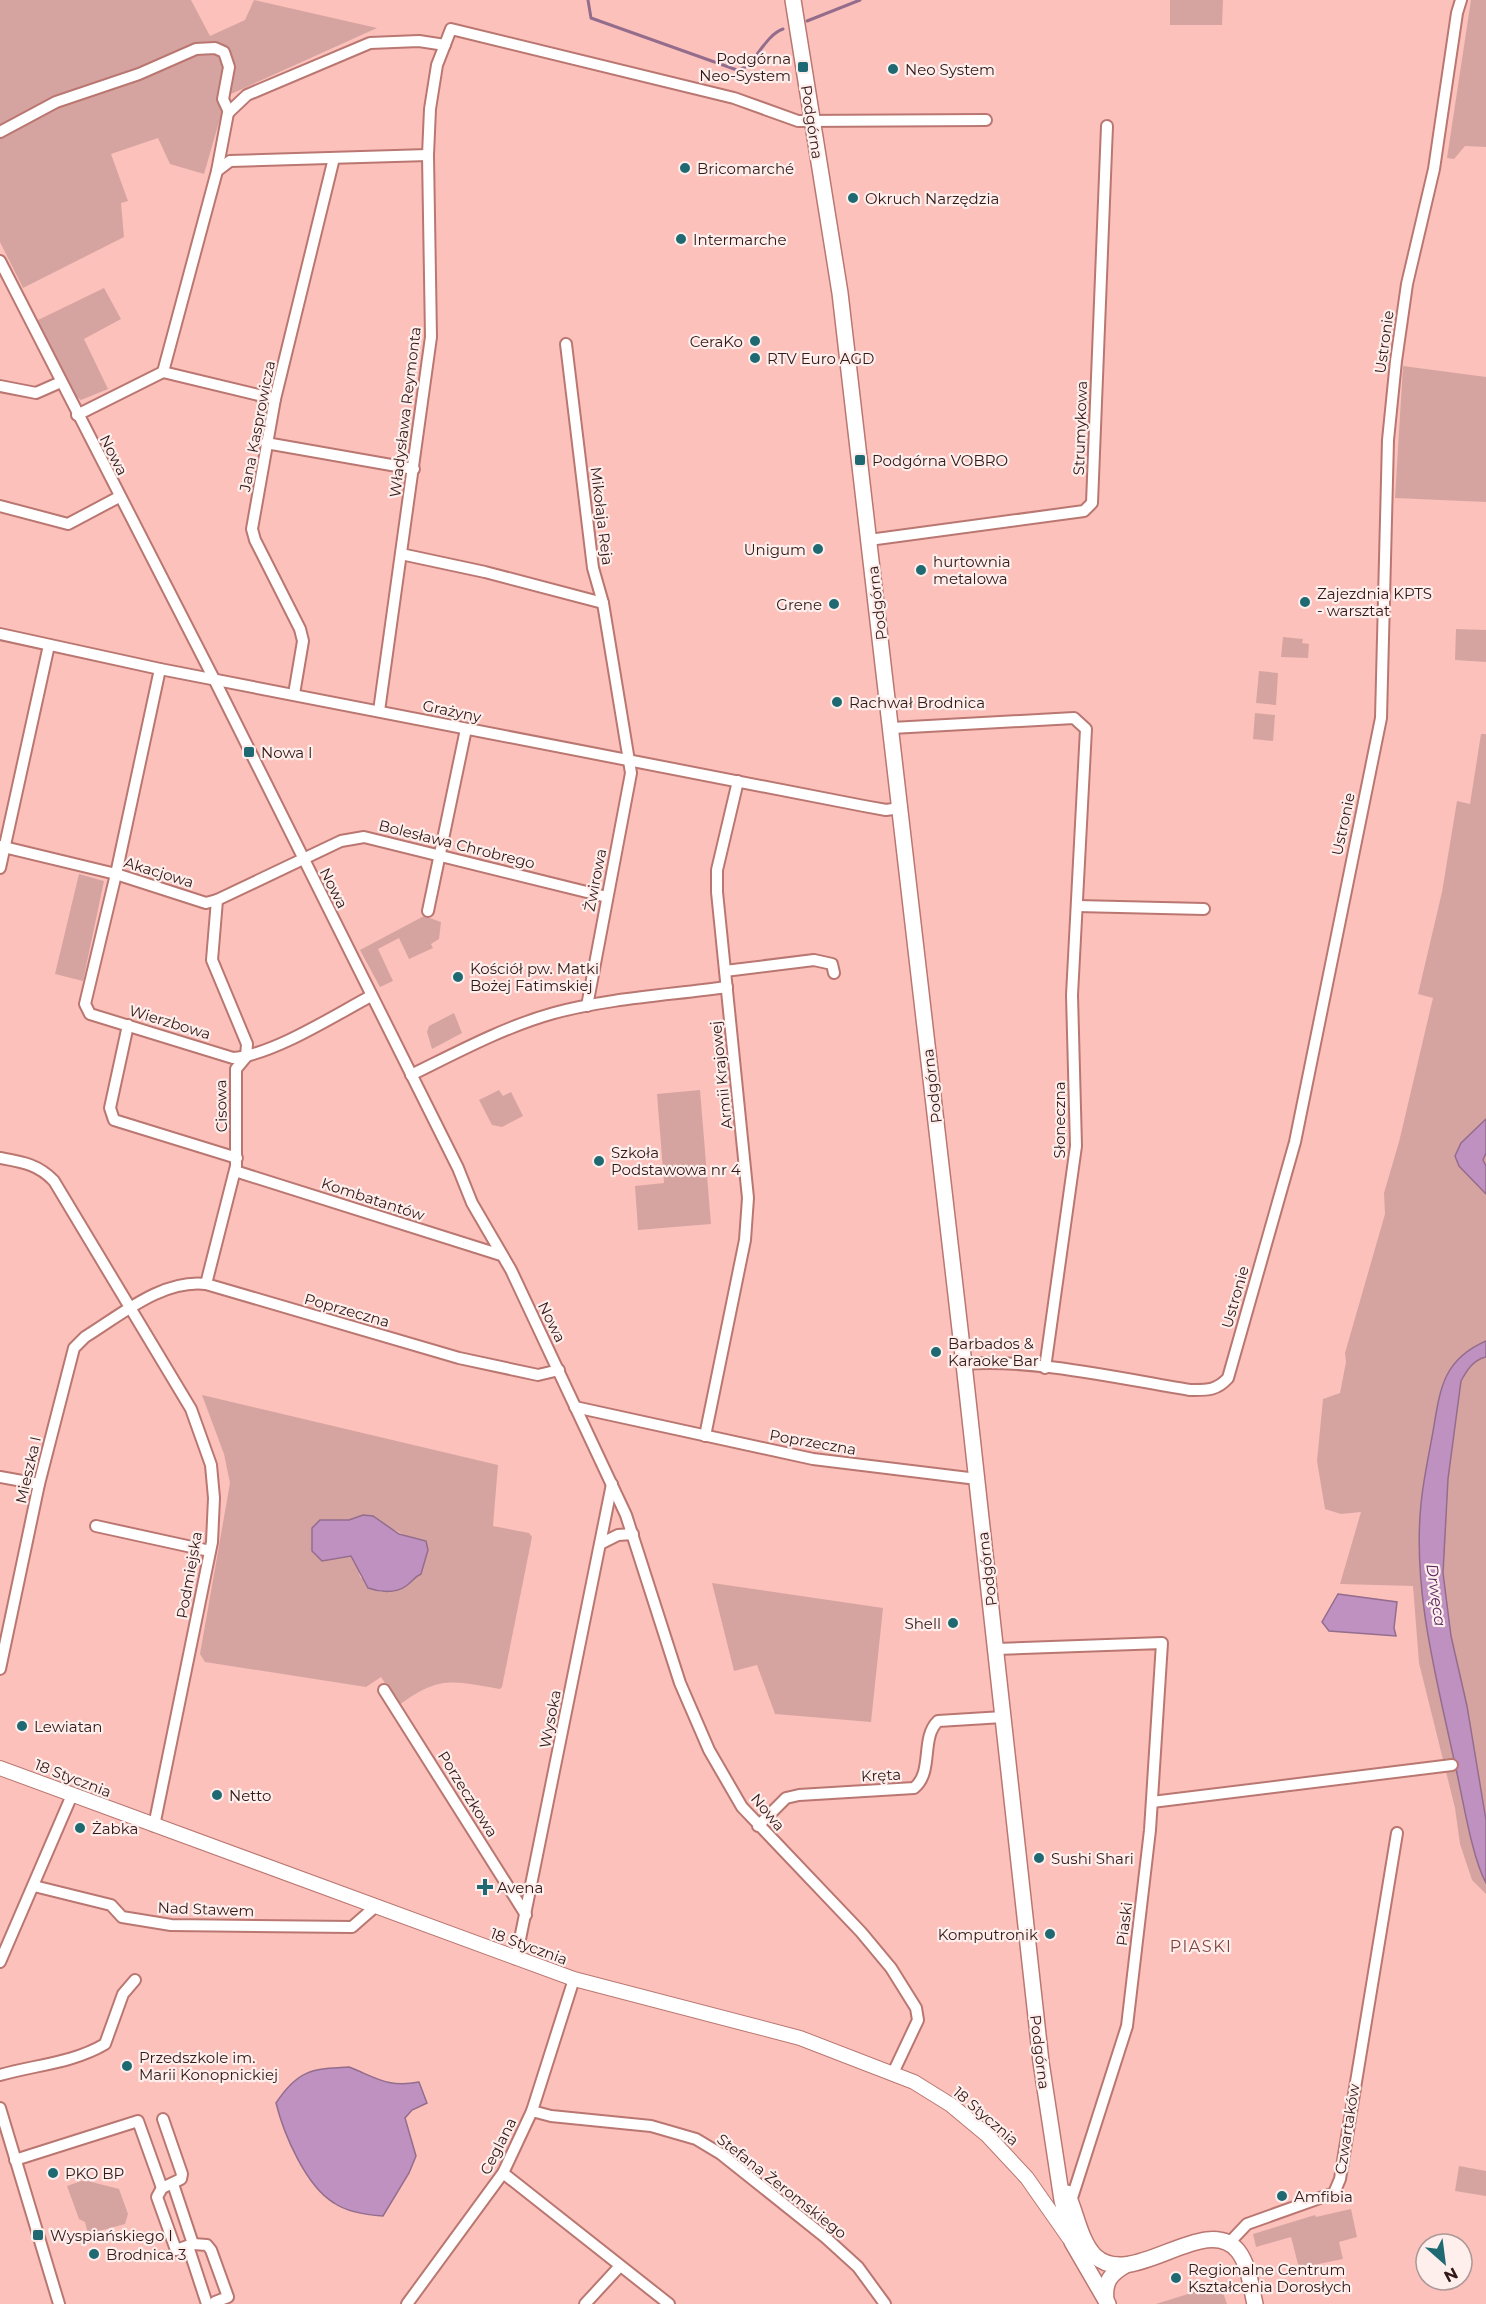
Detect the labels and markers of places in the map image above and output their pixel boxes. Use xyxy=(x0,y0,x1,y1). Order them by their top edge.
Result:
place label: Podgórna Neo-System xyxy=(699,49,791,85)
marker: Podgórna Neo-System xyxy=(796,60,810,74)
place label: Neo System xyxy=(905,60,995,79)
marker: Neo System xyxy=(886,62,900,76)
place label: Bricomarché xyxy=(697,159,794,178)
marker: Bricomarché xyxy=(678,161,692,175)
place label: Okruch Narzędzia xyxy=(865,189,999,208)
marker: Okruch Narzędzia xyxy=(846,191,860,205)
place label: Intermarche xyxy=(693,230,787,249)
marker: Intermarche xyxy=(674,232,688,246)
place label: CeraKo xyxy=(690,332,743,351)
marker: CeraKo xyxy=(748,334,762,348)
place label: RTV Euro AGD xyxy=(767,349,874,368)
marker: RTV Euro AGD xyxy=(748,351,762,365)
place label: Podgórna VOBRO xyxy=(872,451,1008,470)
marker: Podgórna VOBRO xyxy=(853,453,867,467)
place label: Unigum xyxy=(744,540,806,559)
marker: Unigum xyxy=(811,542,825,556)
place label: hurtownia metalowa xyxy=(933,552,1011,588)
marker: hurtownia metalowa xyxy=(914,563,928,577)
place label: Zajezdnia KPTS - warsztat xyxy=(1317,584,1432,620)
place label: Grene xyxy=(776,595,822,614)
marker: Zajezdnia KPTS - warsztat xyxy=(1298,595,1312,609)
marker: Grene xyxy=(827,597,841,611)
place label: Rachwał Brodnica xyxy=(849,693,985,712)
marker: Rachwał Brodnica xyxy=(830,695,844,709)
place label: Nowa I xyxy=(261,743,313,762)
marker: Nowa I xyxy=(242,745,256,759)
place label: Kościół pw. Matki Bożej Fatimskiej xyxy=(470,959,599,995)
marker: Kościół pw. Matki Bożej Fatimskiej xyxy=(451,970,465,984)
place label: Szkoła Podstawowa nr 4 xyxy=(611,1143,741,1179)
marker: Szkoła Podstawowa nr 4 xyxy=(592,1154,606,1168)
place label: Barbados & Karaoke Bar xyxy=(948,1334,1039,1370)
marker: Barbados & Karaoke Bar xyxy=(929,1345,943,1359)
place label: Shell xyxy=(905,1614,941,1633)
marker: Shell xyxy=(946,1616,960,1630)
place label: Lewiatan xyxy=(34,1717,102,1736)
marker: Lewiatan xyxy=(15,1719,29,1733)
place label: Netto xyxy=(229,1786,271,1805)
marker: Netto xyxy=(210,1788,224,1802)
place label: Żabka xyxy=(92,1819,138,1838)
marker: Żabka xyxy=(73,1821,87,1835)
place label: Sushi Shari xyxy=(1051,1849,1134,1868)
marker: Sushi Shari xyxy=(1032,1851,1046,1865)
place label: Avena xyxy=(497,1878,543,1897)
marker: Avena xyxy=(478,1880,492,1894)
place label: Komputronik xyxy=(938,1925,1038,1944)
marker: Komputronik xyxy=(1043,1927,1057,1941)
place label: Przedszkole im. Marii Konopnickiej xyxy=(139,2048,278,2084)
marker: Przedszkole im. Marii Konopnickiej xyxy=(120,2059,134,2073)
place label: PKO BP xyxy=(65,2164,124,2183)
marker: PKO BP xyxy=(46,2166,60,2180)
place label: Amfibia xyxy=(1294,2187,1353,2206)
marker: Amfibia xyxy=(1275,2189,1289,2203)
place label: Wyspiańskiego I xyxy=(50,2226,173,2245)
marker: Wyspiańskiego I xyxy=(31,2228,45,2242)
place label: Brodnica 3 xyxy=(106,2245,187,2264)
marker: Brodnica 3 xyxy=(87,2247,101,2261)
place label: Regionalne Centrum Kształcenia Dorosłych xyxy=(1188,2260,1351,2296)
marker: Regionalne Centrum Kształcenia Dorosłych xyxy=(1169,2271,1183,2285)

